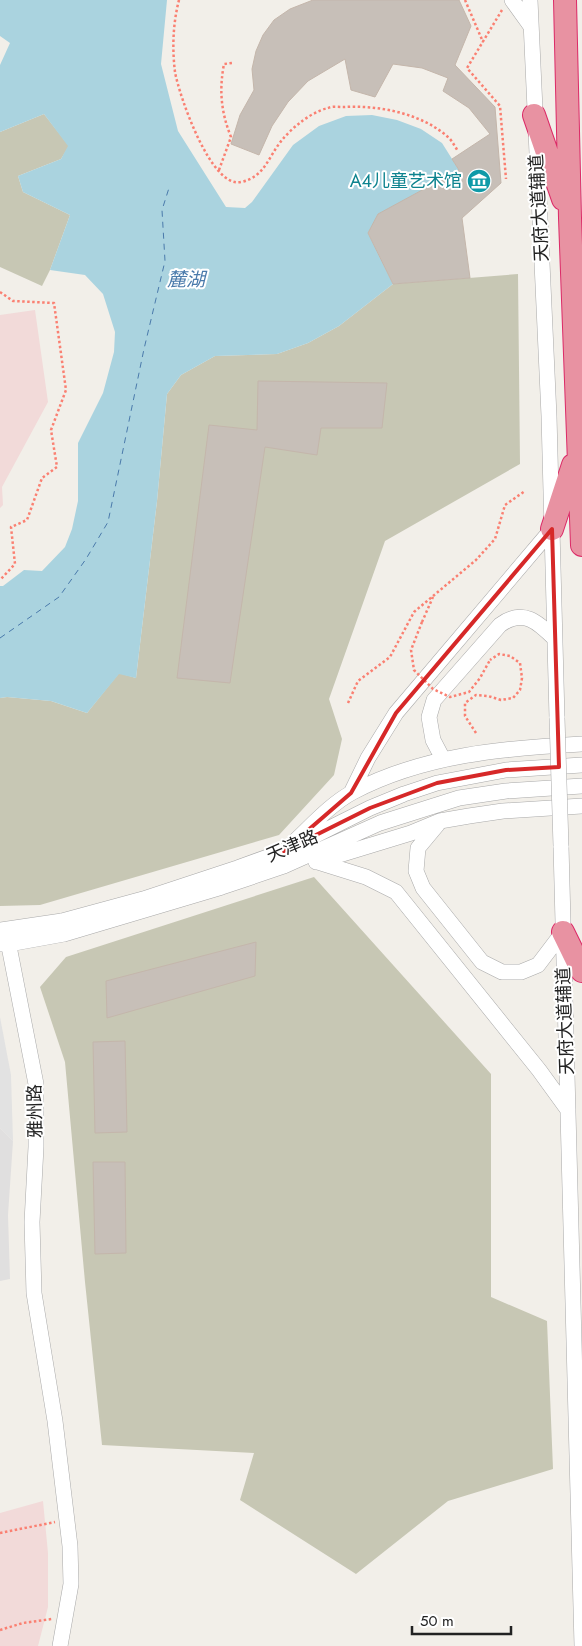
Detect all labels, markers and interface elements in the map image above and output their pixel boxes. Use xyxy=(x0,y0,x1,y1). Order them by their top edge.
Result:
street label: 天府大道辅道 xyxy=(523,153,555,263)
place label: A4儿童艺术馆 xyxy=(350,168,462,194)
museum icon: A4儿童艺术馆 xyxy=(466,168,492,194)
water label: 麓湖 xyxy=(167,266,208,293)
street label: 天津路 xyxy=(262,823,322,869)
street label: 天府大道辅道 xyxy=(550,967,580,1075)
street label: 雅州路 xyxy=(22,1084,48,1138)
scale bar xyxy=(412,1604,511,1636)
text: 50 m xyxy=(420,1610,454,1632)

